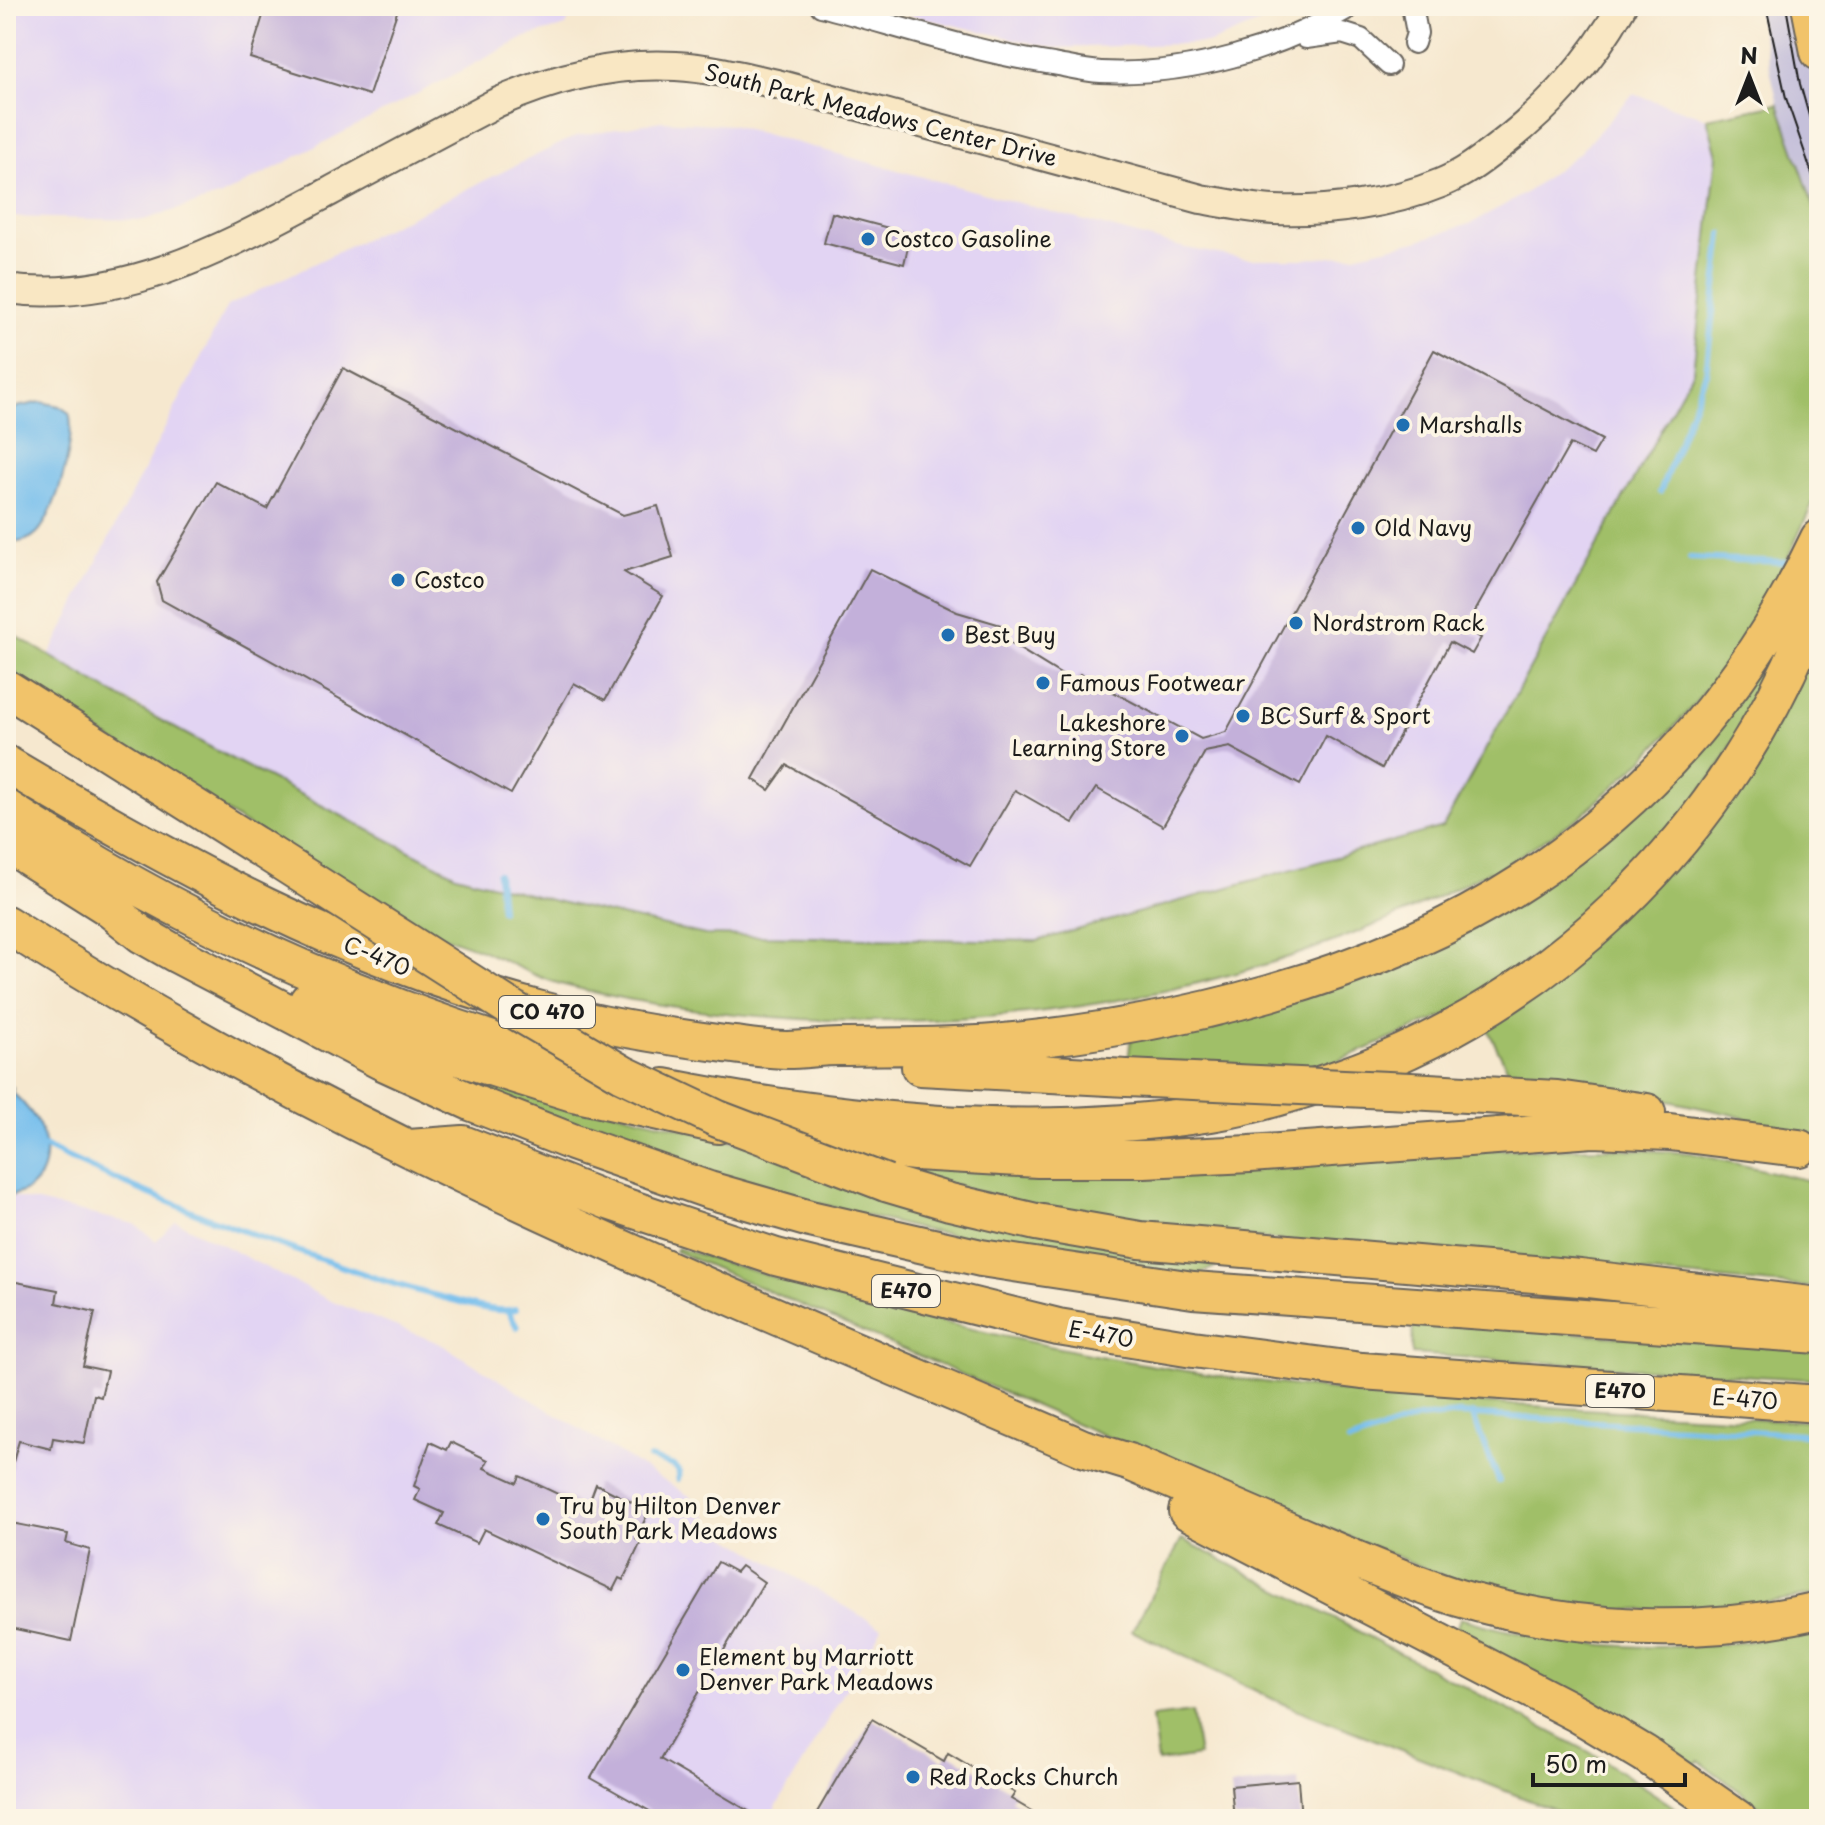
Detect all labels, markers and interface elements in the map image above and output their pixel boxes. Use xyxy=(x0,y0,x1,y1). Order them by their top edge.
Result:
north arrow xyxy=(1709,36,1789,116)
text: N xyxy=(1740,38,1758,71)
street label: South Park Meadows Center Drive xyxy=(702,54,1061,173)
place label: Costco Gasoline xyxy=(884,221,1052,254)
marker: Costco Gasoline xyxy=(859,230,877,248)
place label: Marshalls xyxy=(1419,407,1522,440)
marker: Marshalls xyxy=(1394,416,1412,434)
place label: Old Navy xyxy=(1374,510,1472,543)
marker: Old Navy xyxy=(1349,519,1367,537)
place label: Costco xyxy=(414,562,485,595)
marker: Costco xyxy=(389,571,407,589)
place label: Nordstrom Rack xyxy=(1312,605,1485,638)
marker: Nordstrom Rack xyxy=(1287,614,1305,632)
place label: Best Buy xyxy=(964,617,1056,650)
marker: Best Buy xyxy=(939,626,957,644)
place label: Famous Footwear xyxy=(1059,665,1245,698)
marker: Famous Footwear xyxy=(1034,674,1052,692)
place label: BC Surf & Sport xyxy=(1259,698,1431,731)
place label: Lakeshore Learning Store xyxy=(1011,705,1166,763)
marker: BC Surf & Sport xyxy=(1234,707,1252,725)
marker: Lakeshore Learning Store xyxy=(1173,727,1191,745)
street label: C-470 xyxy=(339,926,416,983)
road number: CO 470 xyxy=(499,996,595,1028)
road number: E470 xyxy=(872,1275,940,1307)
street label: E-470 xyxy=(1066,1311,1137,1354)
road number: E470 xyxy=(1586,1375,1654,1407)
street label: E-470 xyxy=(1711,1379,1779,1416)
place label: Tru by Hilton Denver South Park Meadows xyxy=(559,1488,781,1546)
marker: Tru by Hilton Denver South Park Meadows xyxy=(534,1510,552,1528)
place label: Element by Marriott Denver Park Meadows xyxy=(699,1639,933,1697)
marker: Element by Marriott Denver Park Meadows xyxy=(674,1661,692,1679)
scale bar xyxy=(1533,1737,1685,1787)
text: 50 m xyxy=(1545,1745,1607,1781)
place label: Red Rocks Church xyxy=(929,1759,1119,1792)
marker: Red Rocks Church xyxy=(904,1768,922,1786)

